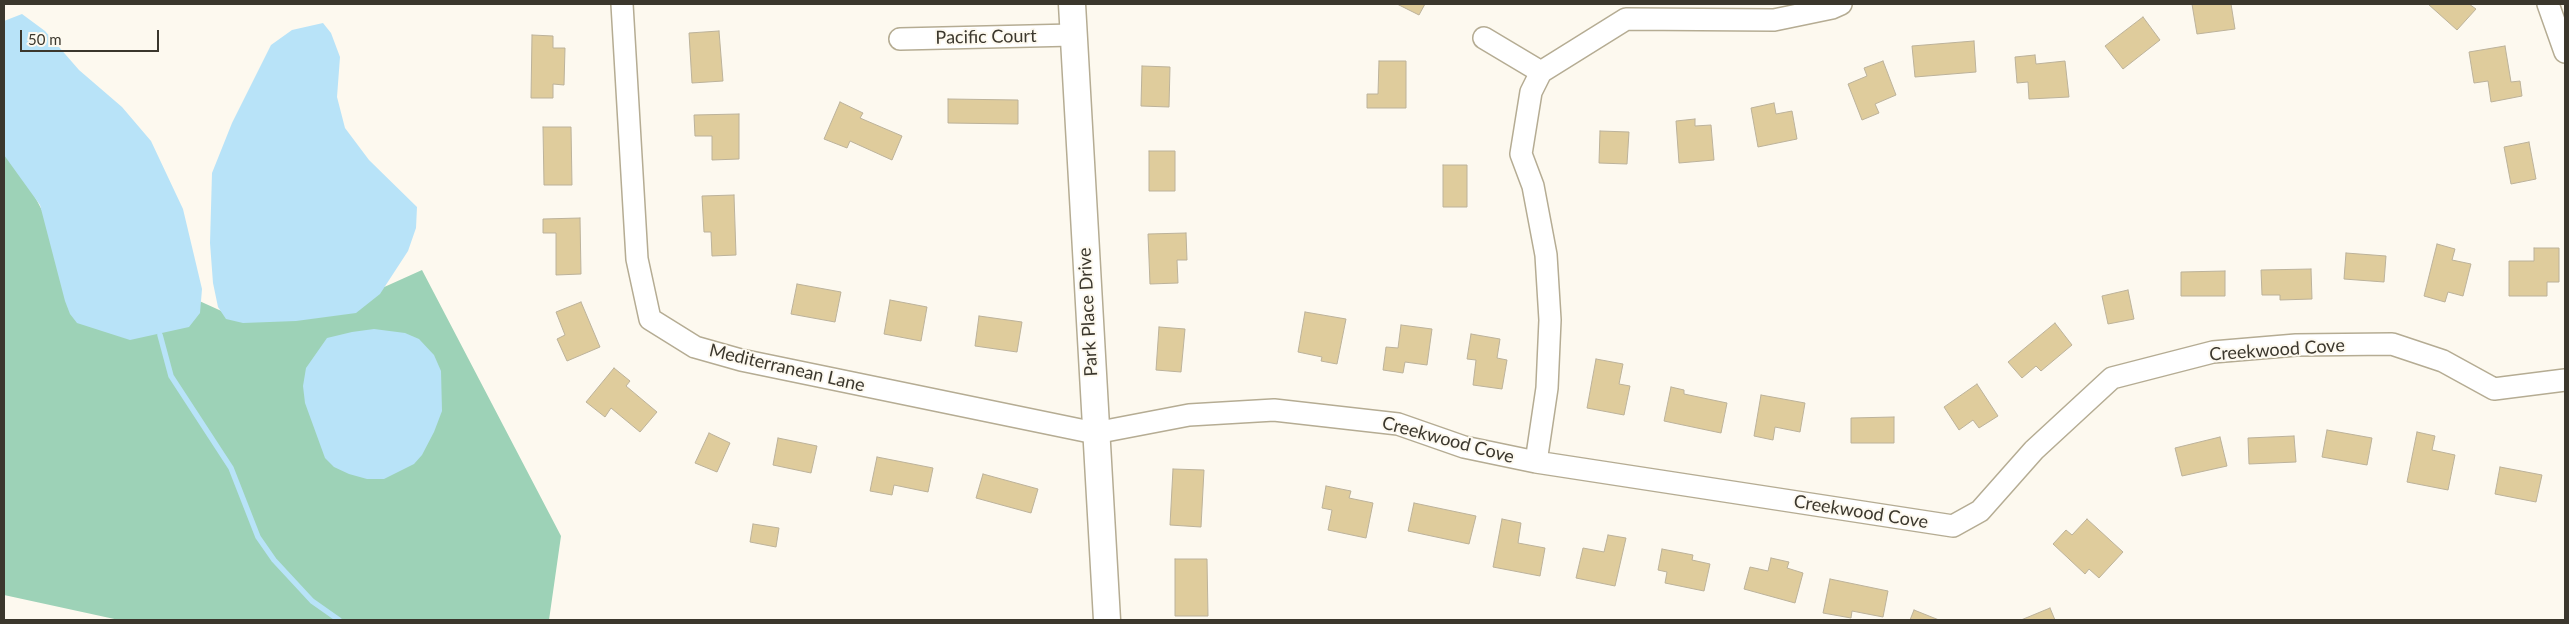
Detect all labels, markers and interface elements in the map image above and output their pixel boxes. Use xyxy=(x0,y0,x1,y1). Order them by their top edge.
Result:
scale bar xyxy=(22,20,161,52)
street label: Pacific Court xyxy=(935,25,1037,49)
text: 50 m xyxy=(28,30,62,48)
street label: Park Place Drive xyxy=(1074,247,1102,377)
street label: Creekwood Cove xyxy=(2209,334,2345,366)
street label: Mediterranean Lane xyxy=(707,340,867,396)
street label: Creekwood Cove xyxy=(1380,412,1516,468)
street label: Creekwood Cove xyxy=(1792,491,1930,533)

